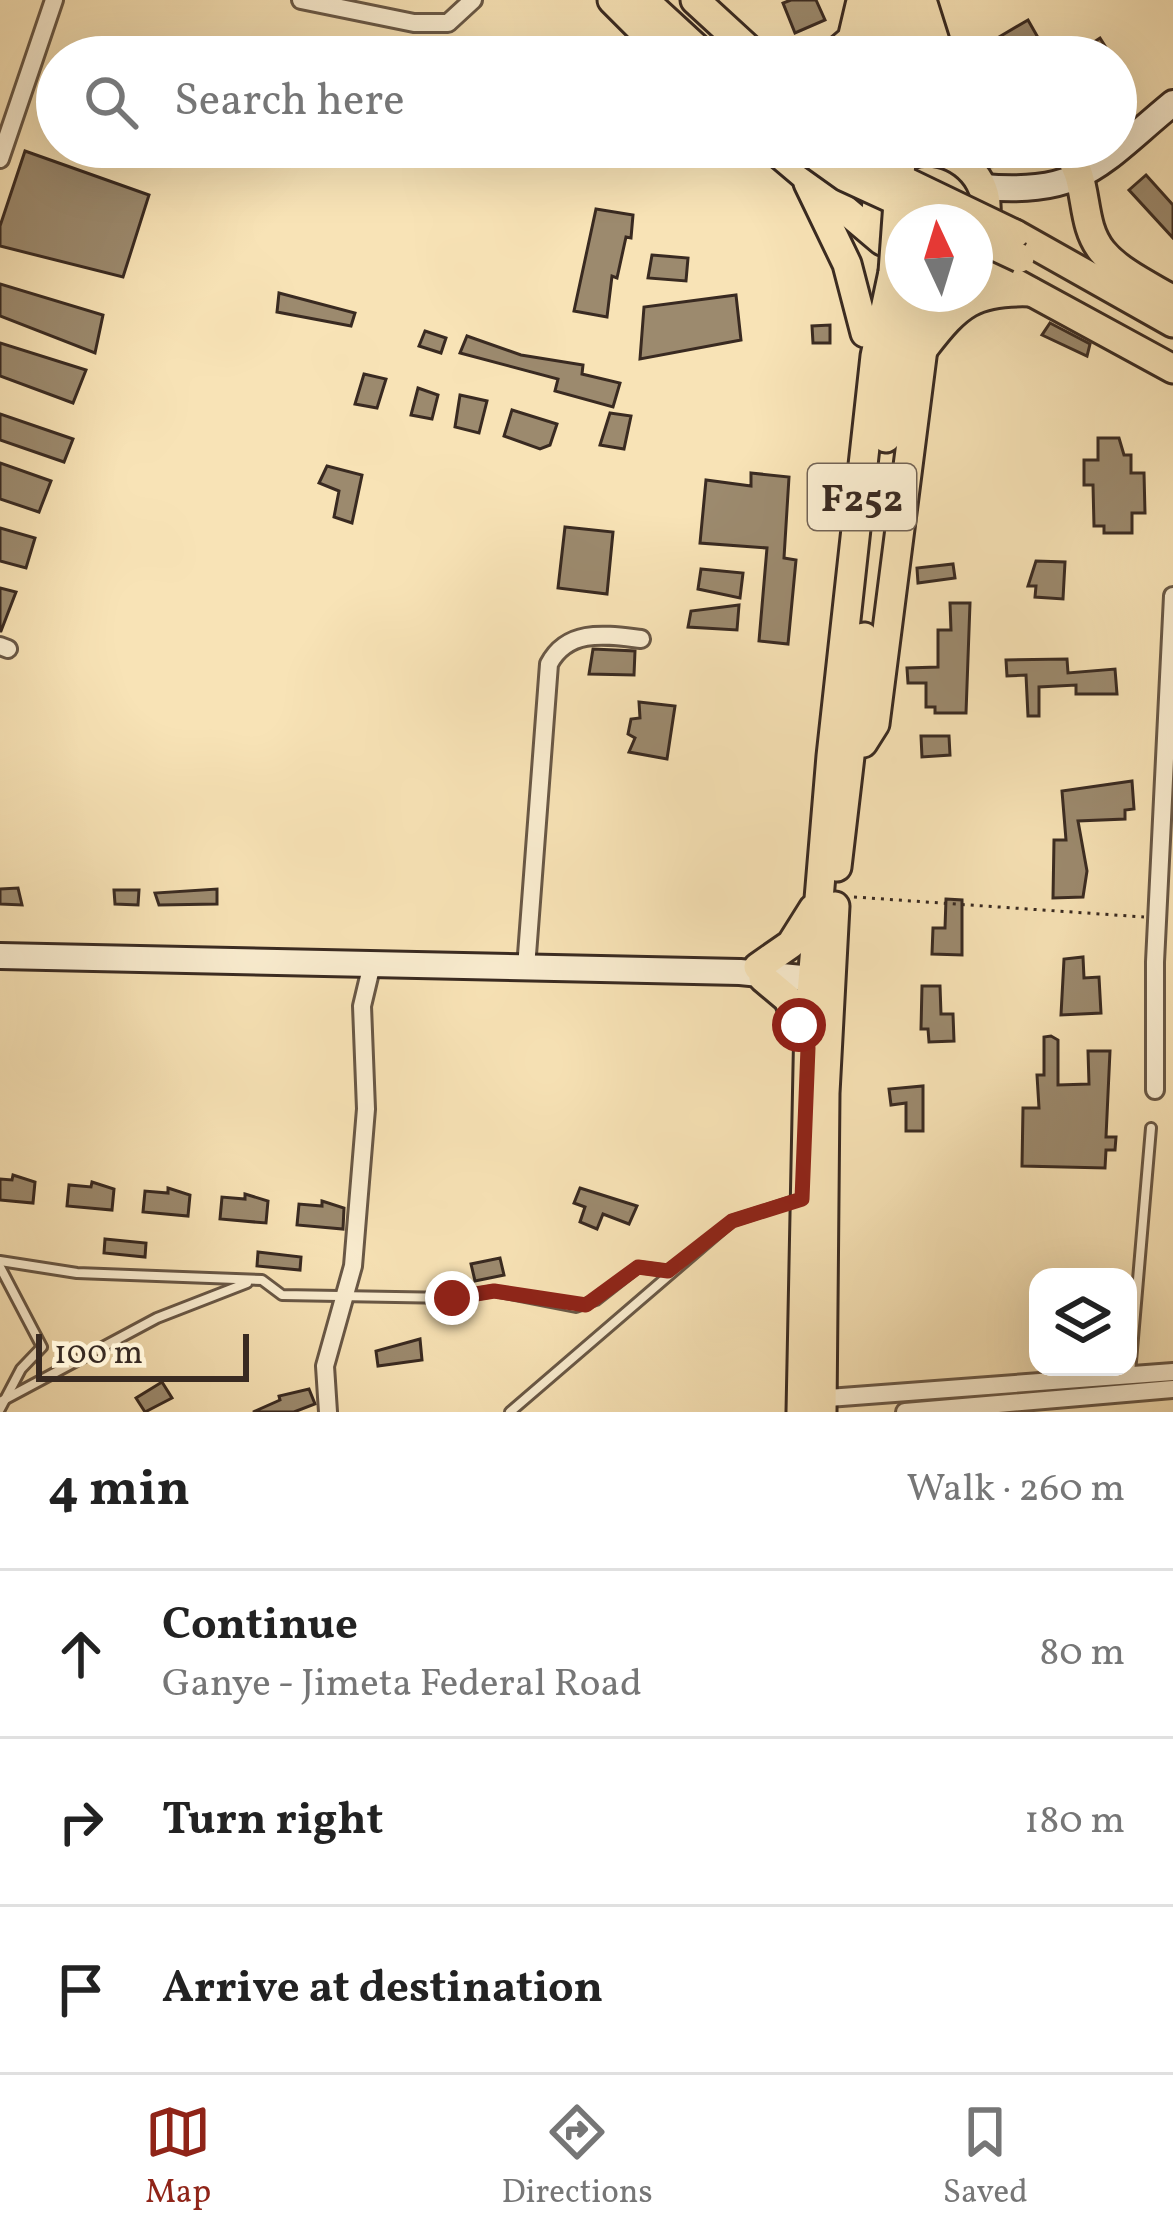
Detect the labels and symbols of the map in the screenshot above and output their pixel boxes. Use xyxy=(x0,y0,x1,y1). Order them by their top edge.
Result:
north arrow xyxy=(885,204,993,312)
road number: F252 xyxy=(808,464,916,530)
route start xyxy=(772,998,826,1052)
route end xyxy=(425,1271,479,1325)
scale bar xyxy=(36,1328,249,1381)

